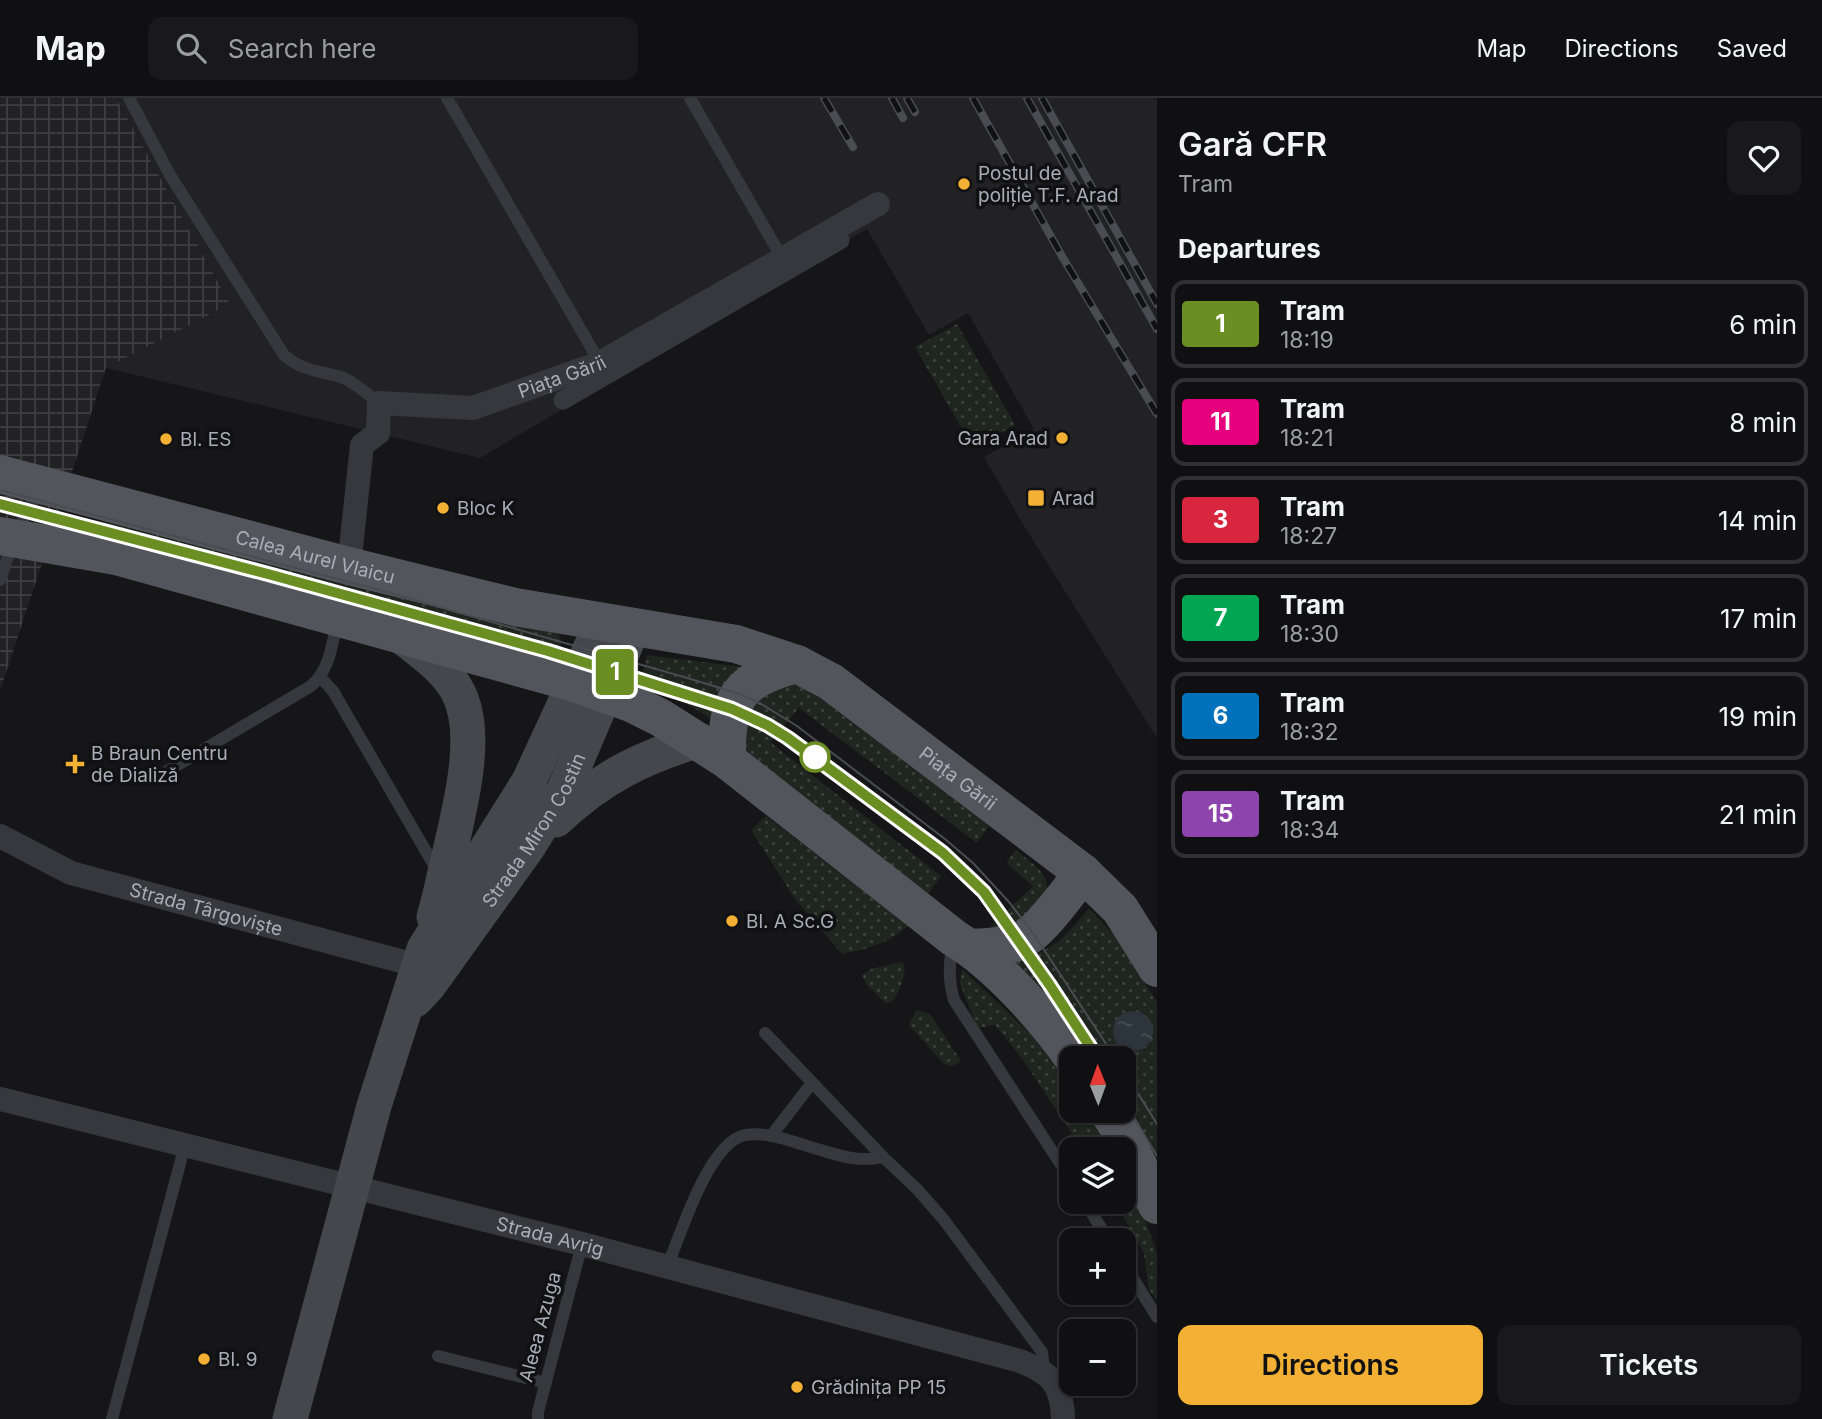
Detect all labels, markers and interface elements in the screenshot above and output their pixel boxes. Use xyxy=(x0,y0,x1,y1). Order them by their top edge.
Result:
search box xyxy=(148,17,638,80)
text: Map xyxy=(35,28,106,68)
icon: search xyxy=(172,29,210,67)
text: Search here xyxy=(228,33,376,64)
text: Map xyxy=(1477,34,1526,63)
text: Directions xyxy=(1564,34,1679,63)
text: Saved xyxy=(1717,34,1787,63)
button: heart xyxy=(1727,121,1801,195)
text: Gară CFR xyxy=(1178,124,1327,164)
place label: Postul de poliție T.F. Arad xyxy=(978,162,1119,207)
text: Tram xyxy=(1178,170,1233,198)
marker: Postul de poliție T.F. Arad xyxy=(956,176,972,192)
text: Departures xyxy=(1178,233,1321,264)
text: Tram xyxy=(1280,295,1345,326)
text: 1 xyxy=(1215,309,1226,338)
text: 6 min xyxy=(1729,309,1797,340)
text: 18:19 xyxy=(1280,326,1334,354)
street label: Piața Gării xyxy=(515,351,610,403)
text: Tram xyxy=(1280,393,1345,424)
text: 11 xyxy=(1210,407,1231,436)
text: 8 min xyxy=(1729,407,1797,438)
text: 18:21 xyxy=(1280,424,1334,452)
place label: Gara Arad xyxy=(957,427,1048,450)
place label: Bl. ES xyxy=(180,428,231,451)
marker: Gara Arad xyxy=(1054,430,1070,446)
marker: Bl. ES xyxy=(158,431,174,447)
place label: Arad xyxy=(1052,487,1095,510)
marker: Arad xyxy=(1026,488,1046,508)
text: Tram xyxy=(1280,491,1345,522)
place label: Bloc K xyxy=(457,497,515,520)
marker: Bloc K xyxy=(435,500,451,516)
text: 3 xyxy=(1213,505,1228,534)
text: 14 min xyxy=(1718,505,1797,536)
text: 18:27 xyxy=(1280,522,1337,550)
street label: Calea Aurel Vlaicu xyxy=(233,525,397,588)
text: Tram xyxy=(1280,589,1345,620)
text: 7 xyxy=(1214,603,1227,632)
text: 17 min xyxy=(1720,603,1797,634)
text: 18:30 xyxy=(1280,620,1339,648)
line badge: 1 xyxy=(592,649,638,695)
text: 1 xyxy=(610,657,620,686)
text: Tram xyxy=(1280,687,1345,718)
text: 6 xyxy=(1213,701,1228,730)
text: 19 min xyxy=(1719,701,1797,732)
text: 18:32 xyxy=(1280,718,1338,746)
place label: B Braun Centru de Dializă xyxy=(91,742,228,787)
unlabelled marker xyxy=(800,742,830,772)
street label: Piața Gării xyxy=(915,742,1001,815)
street label: Strada Miron Costin xyxy=(477,749,590,912)
marker: B Braun Centru de Dializă xyxy=(65,754,85,774)
text: Tram xyxy=(1280,785,1345,816)
text: 15 xyxy=(1208,799,1233,828)
text: 21 min xyxy=(1719,799,1797,830)
text: 18:34 xyxy=(1280,816,1339,844)
street label: Strada Târgoviște xyxy=(127,878,285,941)
place label: Bl. A Sc.G xyxy=(746,910,834,933)
marker: Bl. A Sc.G xyxy=(724,913,740,929)
north arrow xyxy=(1059,1046,1136,1124)
map controls xyxy=(1059,1046,1136,1396)
button: layers xyxy=(1059,1137,1136,1214)
street label: Strada Avrig xyxy=(494,1212,606,1261)
button: + xyxy=(1059,1228,1136,1305)
street label: Aleea Azuga xyxy=(514,1269,566,1385)
button: − xyxy=(1059,1319,1136,1396)
button: Directions xyxy=(1178,1325,1483,1405)
button: Tickets xyxy=(1497,1325,1801,1405)
place label: Bl. 9 xyxy=(218,1348,258,1371)
marker: Bl. 9 xyxy=(196,1351,212,1367)
place label: Grădinița PP 15 xyxy=(811,1376,946,1399)
marker: Grădinița PP 15 xyxy=(789,1379,805,1395)

